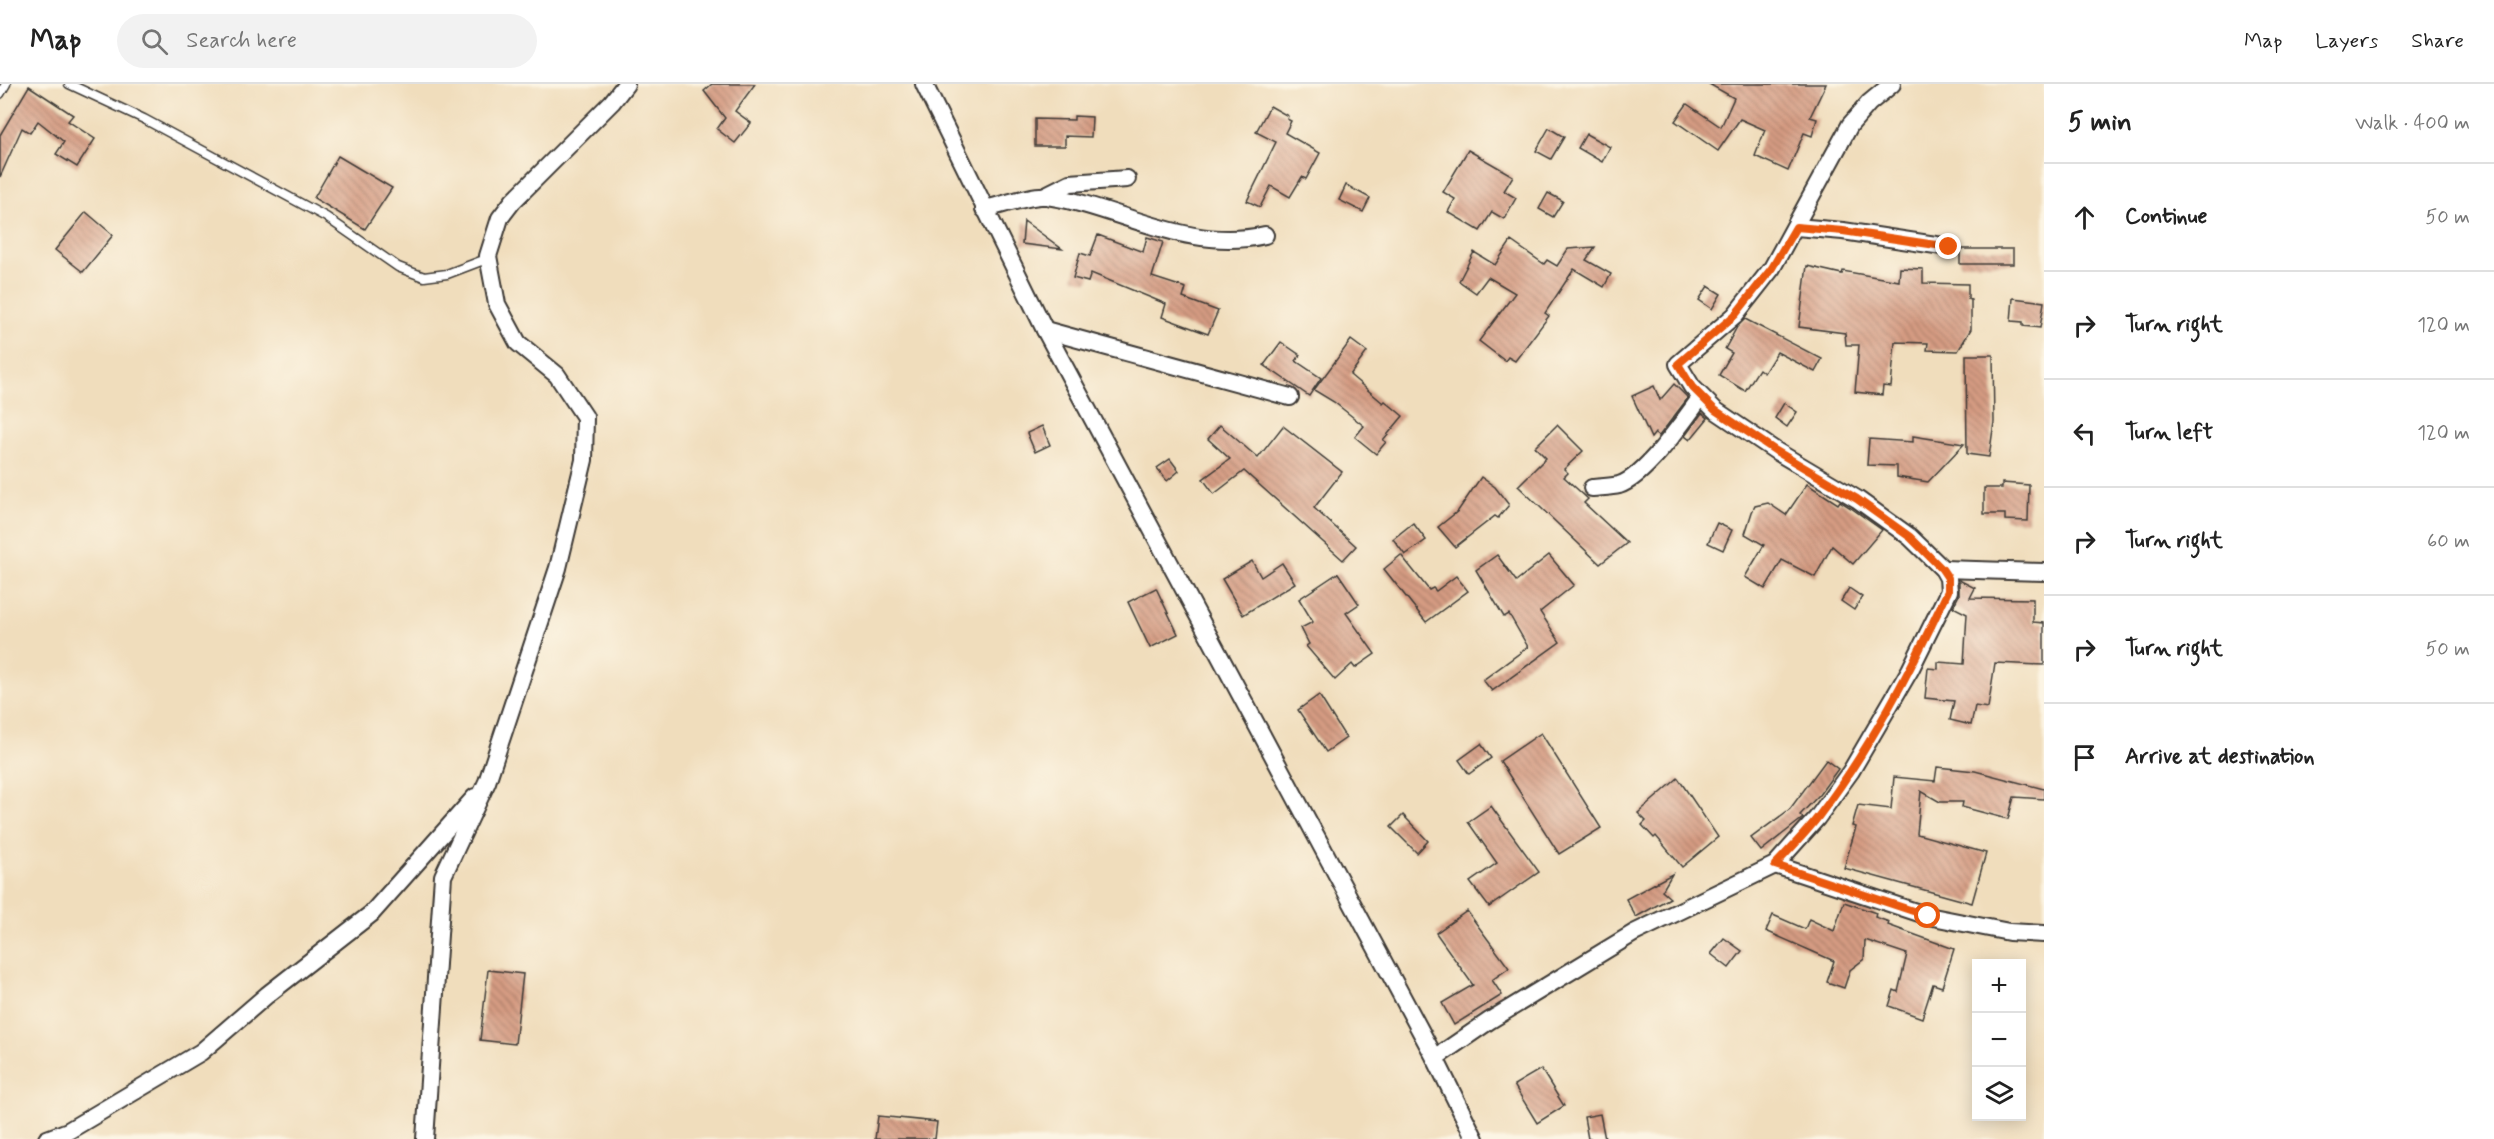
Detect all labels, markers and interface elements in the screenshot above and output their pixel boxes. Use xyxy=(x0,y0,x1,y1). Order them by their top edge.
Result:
search box xyxy=(117,14,537,68)
text: Map xyxy=(30,23,81,60)
icon: search xyxy=(138,25,171,58)
text: Search here xyxy=(186,27,297,55)
text: Map xyxy=(2244,27,2282,55)
text: Layers xyxy=(2315,27,2378,55)
text: Share xyxy=(2411,27,2464,55)
text: 5 min xyxy=(2068,106,2132,140)
text: Walk · 400 m xyxy=(2355,110,2470,137)
icon: ahead xyxy=(2068,201,2101,234)
text: Continue xyxy=(2125,203,2207,231)
text: 50 m xyxy=(2425,204,2470,231)
route end xyxy=(1935,233,1961,259)
icon: right xyxy=(2068,309,2101,342)
text: Turn right xyxy=(2125,311,2223,339)
text: 120 m xyxy=(2417,312,2470,339)
icon: left xyxy=(2068,417,2101,450)
text: Turn left xyxy=(2125,419,2213,447)
text: 120 m xyxy=(2417,420,2470,447)
icon: right xyxy=(2068,525,2101,558)
text: Turn right xyxy=(2125,527,2223,555)
text: 60 m xyxy=(2427,528,2470,555)
icon: right xyxy=(2068,633,2101,666)
text: Turn right xyxy=(2125,635,2223,663)
text: 50 m xyxy=(2425,636,2470,663)
icon: arrive xyxy=(2068,741,2101,774)
text: Arrive at destination xyxy=(2125,743,2315,771)
route start xyxy=(1914,902,1940,928)
map controls xyxy=(1972,959,2026,1121)
button: + xyxy=(1972,959,2026,1013)
button: − xyxy=(1972,1013,2026,1067)
button: layers xyxy=(1972,1067,2026,1121)

